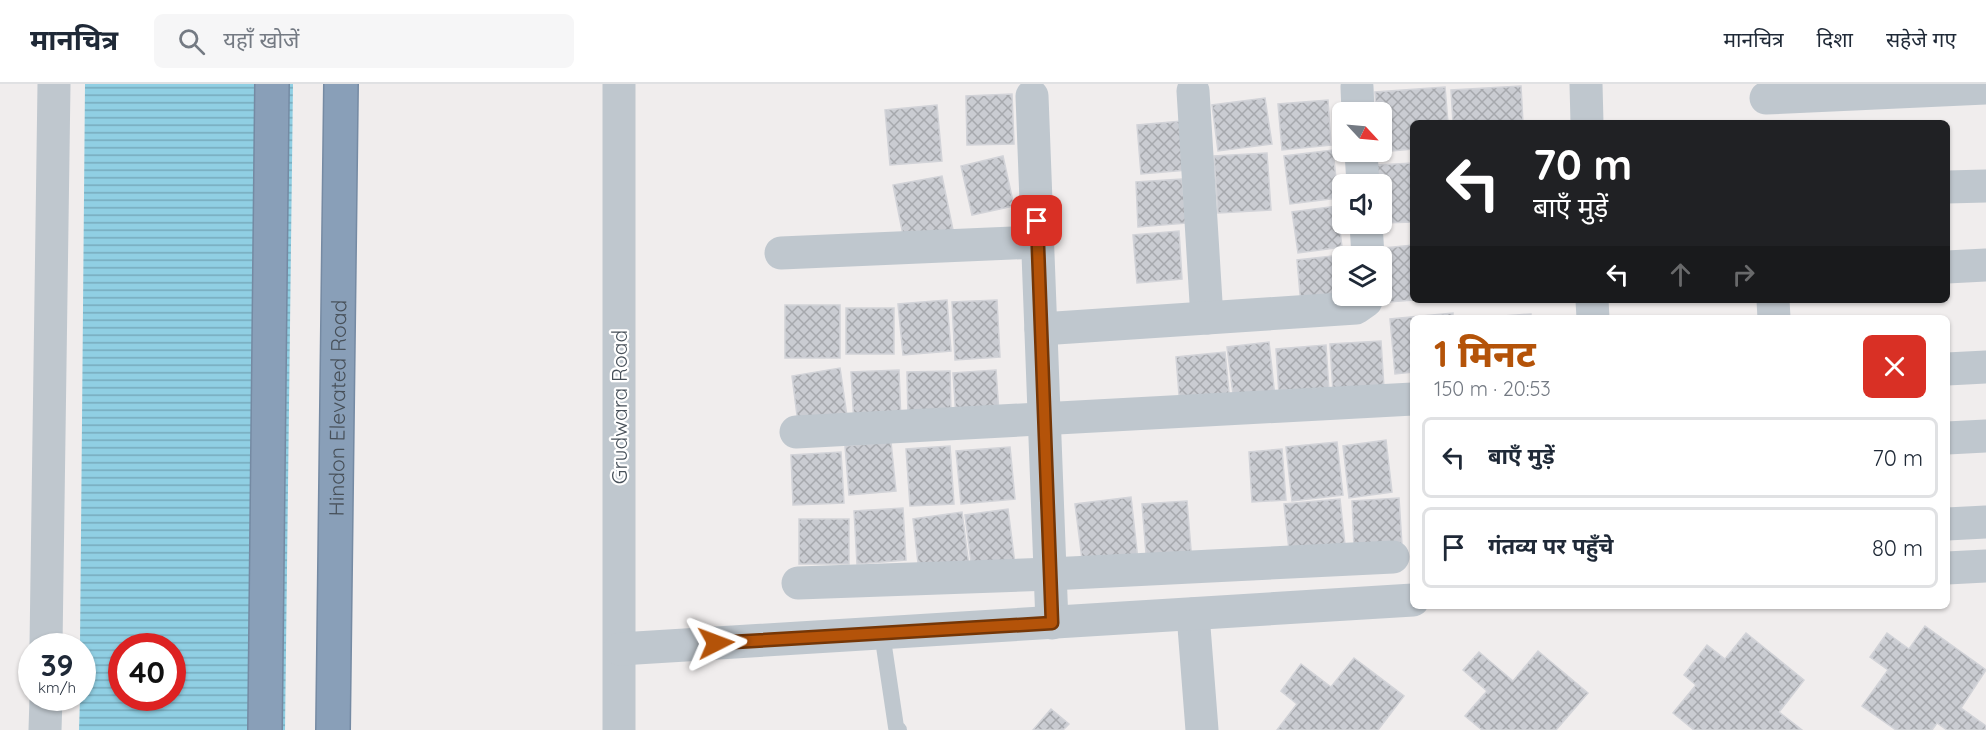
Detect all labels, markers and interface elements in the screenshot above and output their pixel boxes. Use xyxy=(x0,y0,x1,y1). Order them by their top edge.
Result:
search box xyxy=(154,14,574,68)
text: मानचित्र xyxy=(30,22,118,57)
icon: search xyxy=(175,25,208,58)
text: यहाँ खोजें xyxy=(223,26,299,54)
text: मानचित्र xyxy=(1724,26,1784,52)
text: दिशा xyxy=(1817,26,1853,52)
text: सहेजे गए xyxy=(1886,26,1956,52)
north arrow xyxy=(1332,102,1392,162)
map controls xyxy=(1332,102,1392,306)
text: 70 m xyxy=(1533,138,1632,191)
icon: left xyxy=(1434,144,1512,222)
button: sound xyxy=(1332,174,1392,234)
text: बाएँ मुड़ें xyxy=(1533,190,1608,224)
pin xyxy=(1011,195,1062,246)
icon: arrive xyxy=(1020,204,1053,237)
button: layers xyxy=(1332,246,1392,306)
icon: left xyxy=(1601,258,1634,291)
icon: ahead xyxy=(1664,258,1697,291)
icon: right xyxy=(1727,258,1760,291)
street label: Hindon Elevated Road xyxy=(323,300,351,517)
street label: Grudwara Road xyxy=(606,330,632,484)
text: 1 मिनट xyxy=(1434,331,1536,376)
button: close xyxy=(1863,335,1926,398)
text: 150 m · 20:53 xyxy=(1434,376,1551,401)
icon: left xyxy=(1437,441,1470,474)
text: बाएँ मुड़ें xyxy=(1488,442,1554,470)
text: 70 m xyxy=(1873,444,1923,472)
icon: arrive xyxy=(1437,531,1470,564)
text: गंतव्य पर पहुँचे xyxy=(1488,532,1613,560)
text: 80 m xyxy=(1872,534,1923,562)
position arrow xyxy=(684,611,748,675)
speed limit sign: 40 xyxy=(108,633,186,711)
text: 39 xyxy=(40,646,74,684)
text: km/h xyxy=(38,678,76,697)

